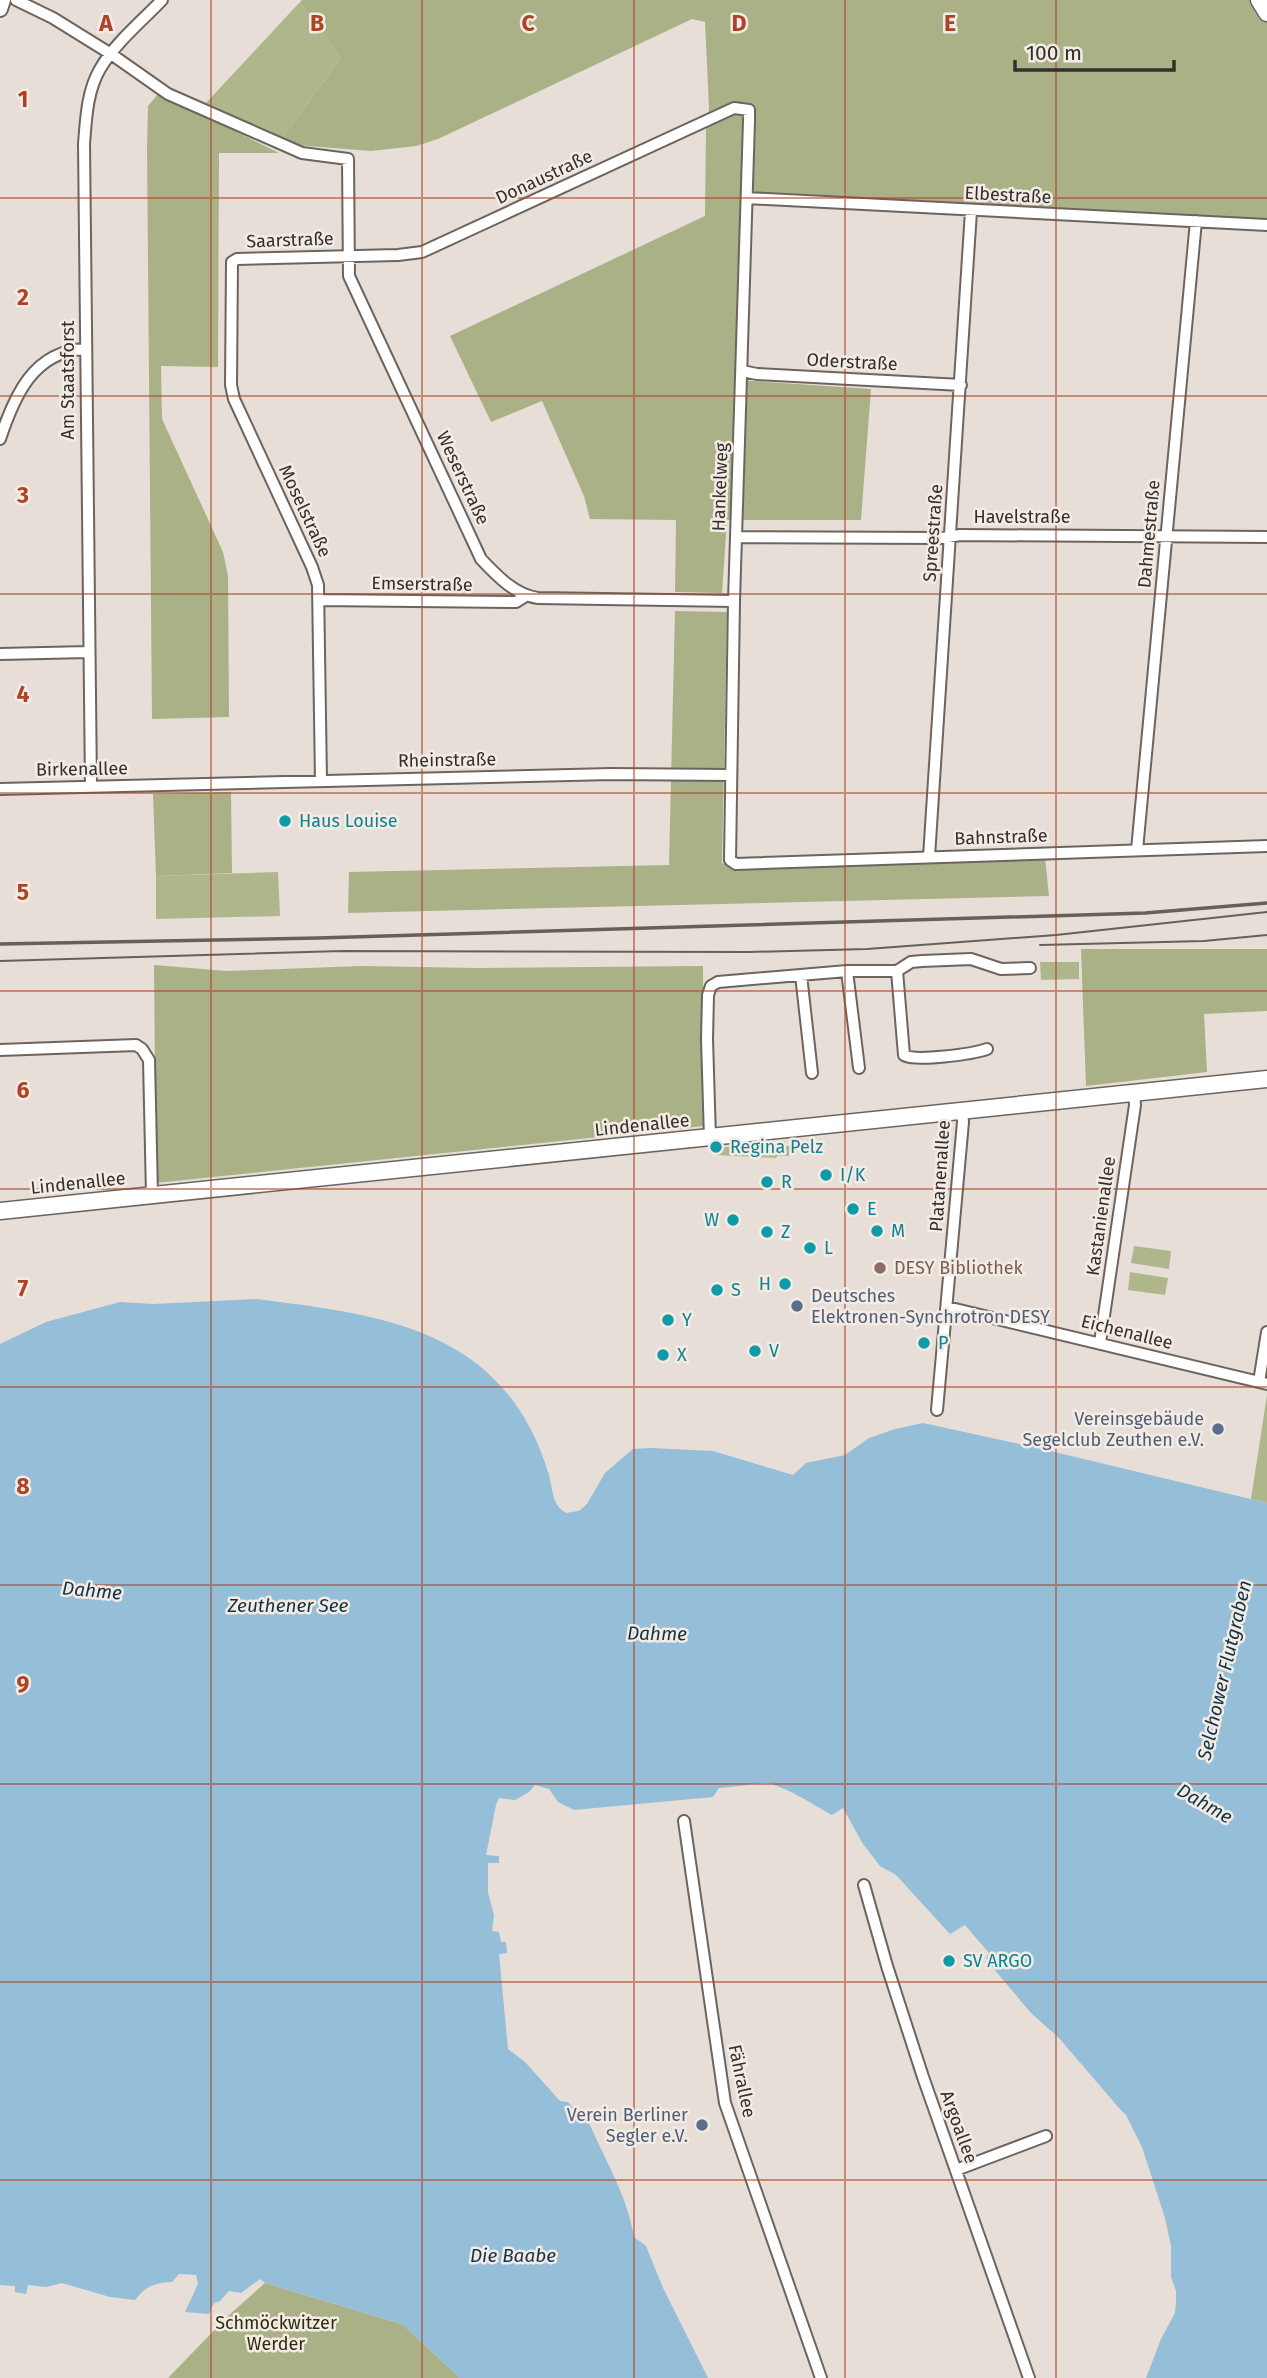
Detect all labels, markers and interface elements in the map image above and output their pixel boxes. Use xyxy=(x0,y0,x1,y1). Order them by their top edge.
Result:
text: A xyxy=(98,9,113,37)
text: B xyxy=(310,9,324,37)
text: C xyxy=(521,9,535,37)
text: D xyxy=(732,9,747,37)
text: E xyxy=(944,9,956,37)
scale bar xyxy=(1015,28,1174,72)
text: 100 m xyxy=(1026,40,1082,66)
text: 1 xyxy=(18,85,28,113)
street label: Donaustraße xyxy=(492,145,596,209)
street label: Elbestraße xyxy=(964,182,1052,208)
street label: Saarstraße xyxy=(246,227,334,253)
text: 2 xyxy=(17,283,29,311)
street label: Am Staatsforst xyxy=(57,320,79,440)
street label: Oderstraße xyxy=(806,349,898,375)
street label: Weserstraße xyxy=(432,428,494,528)
street label: Hankelweg xyxy=(707,442,733,532)
street label: Moselstraße xyxy=(274,461,336,561)
street label: Dahmestraße xyxy=(1133,479,1165,589)
text: 3 xyxy=(16,481,29,509)
street label: Spreestraße xyxy=(919,483,947,583)
street label: Havelstraße xyxy=(973,506,1071,528)
street label: Emserstraße xyxy=(371,572,473,596)
text: 4 xyxy=(17,680,30,708)
street label: Rheinstraße xyxy=(398,748,496,772)
street label: Birkenallee xyxy=(36,757,128,781)
place label: Haus Louise xyxy=(299,810,397,832)
marker: Haus Louise xyxy=(277,813,293,829)
street label: Bahnstraße xyxy=(954,824,1048,850)
text: 5 xyxy=(17,878,29,906)
text: 6 xyxy=(17,1076,30,1104)
street label: Lindenallee xyxy=(593,1109,691,1141)
street label: Platanenallee xyxy=(925,1119,955,1233)
place label: Regina Pelz xyxy=(730,1136,823,1158)
marker: Regina Pelz xyxy=(708,1139,724,1155)
street label: Kastanienallee xyxy=(1082,1155,1120,1277)
place label: I/K xyxy=(840,1164,866,1186)
street label: Lindenallee xyxy=(29,1167,127,1199)
marker: I/K xyxy=(818,1167,834,1183)
place label: R xyxy=(781,1171,792,1193)
marker: R xyxy=(759,1174,775,1190)
place label: E xyxy=(867,1198,877,1220)
marker: E xyxy=(845,1201,861,1217)
place label: W xyxy=(704,1209,719,1231)
marker: W xyxy=(725,1212,741,1228)
place label: M xyxy=(891,1220,905,1242)
place label: Z xyxy=(781,1221,790,1243)
marker: M xyxy=(869,1223,885,1239)
marker: Z xyxy=(759,1224,775,1240)
place label: L xyxy=(824,1237,833,1259)
marker: L xyxy=(802,1240,818,1256)
place label: DESY Bibliothek xyxy=(894,1257,1024,1279)
marker: DESY Bibliothek xyxy=(872,1260,888,1276)
place label: H xyxy=(759,1273,771,1295)
text: 7 xyxy=(18,1274,29,1302)
marker: H xyxy=(777,1276,793,1292)
place label: S xyxy=(731,1279,741,1301)
marker: S xyxy=(709,1282,725,1298)
place label: Deutsches Elektronen-Synchrotron DESY xyxy=(811,1285,1050,1328)
marker: Deutsches Elektronen-Synchrotron DESY xyxy=(789,1298,805,1314)
place label: Y xyxy=(682,1309,692,1331)
street label: Eichenallee xyxy=(1079,1310,1175,1354)
marker: Y xyxy=(660,1312,676,1328)
place label: P xyxy=(938,1332,948,1354)
marker: P xyxy=(916,1335,932,1351)
place label: V xyxy=(769,1340,779,1362)
marker: V xyxy=(747,1343,763,1359)
place label: X xyxy=(677,1344,687,1366)
marker: X xyxy=(655,1347,671,1363)
place label: Vereinsgebäude Segelclub Zeuthen e.V. xyxy=(1023,1408,1204,1451)
marker: Vereinsgebäude Segelclub Zeuthen e.V. xyxy=(1210,1421,1226,1437)
text: 8 xyxy=(16,1472,30,1500)
water label: Dahme xyxy=(61,1576,123,1605)
water label: Selchower Flutgraben xyxy=(1192,1578,1256,1763)
water label: Zeuthener See xyxy=(227,1594,348,1617)
water label: Dahme xyxy=(627,1621,687,1646)
text: 9 xyxy=(17,1670,30,1698)
water label: Dahme xyxy=(1173,1778,1237,1828)
place label: SV ARGO xyxy=(963,1950,1032,1972)
marker: SV ARGO xyxy=(941,1953,957,1969)
street label: Fährallee xyxy=(724,2042,760,2120)
street label: Argoallee xyxy=(936,2087,982,2167)
place label: Verein Berliner Segler e.V. xyxy=(567,2104,688,2147)
marker: Verein Berliner Segler e.V. xyxy=(694,2117,710,2133)
water label: Die Baabe xyxy=(470,2244,556,2267)
park label: Schmöckwitzer Werder xyxy=(215,2312,337,2355)

